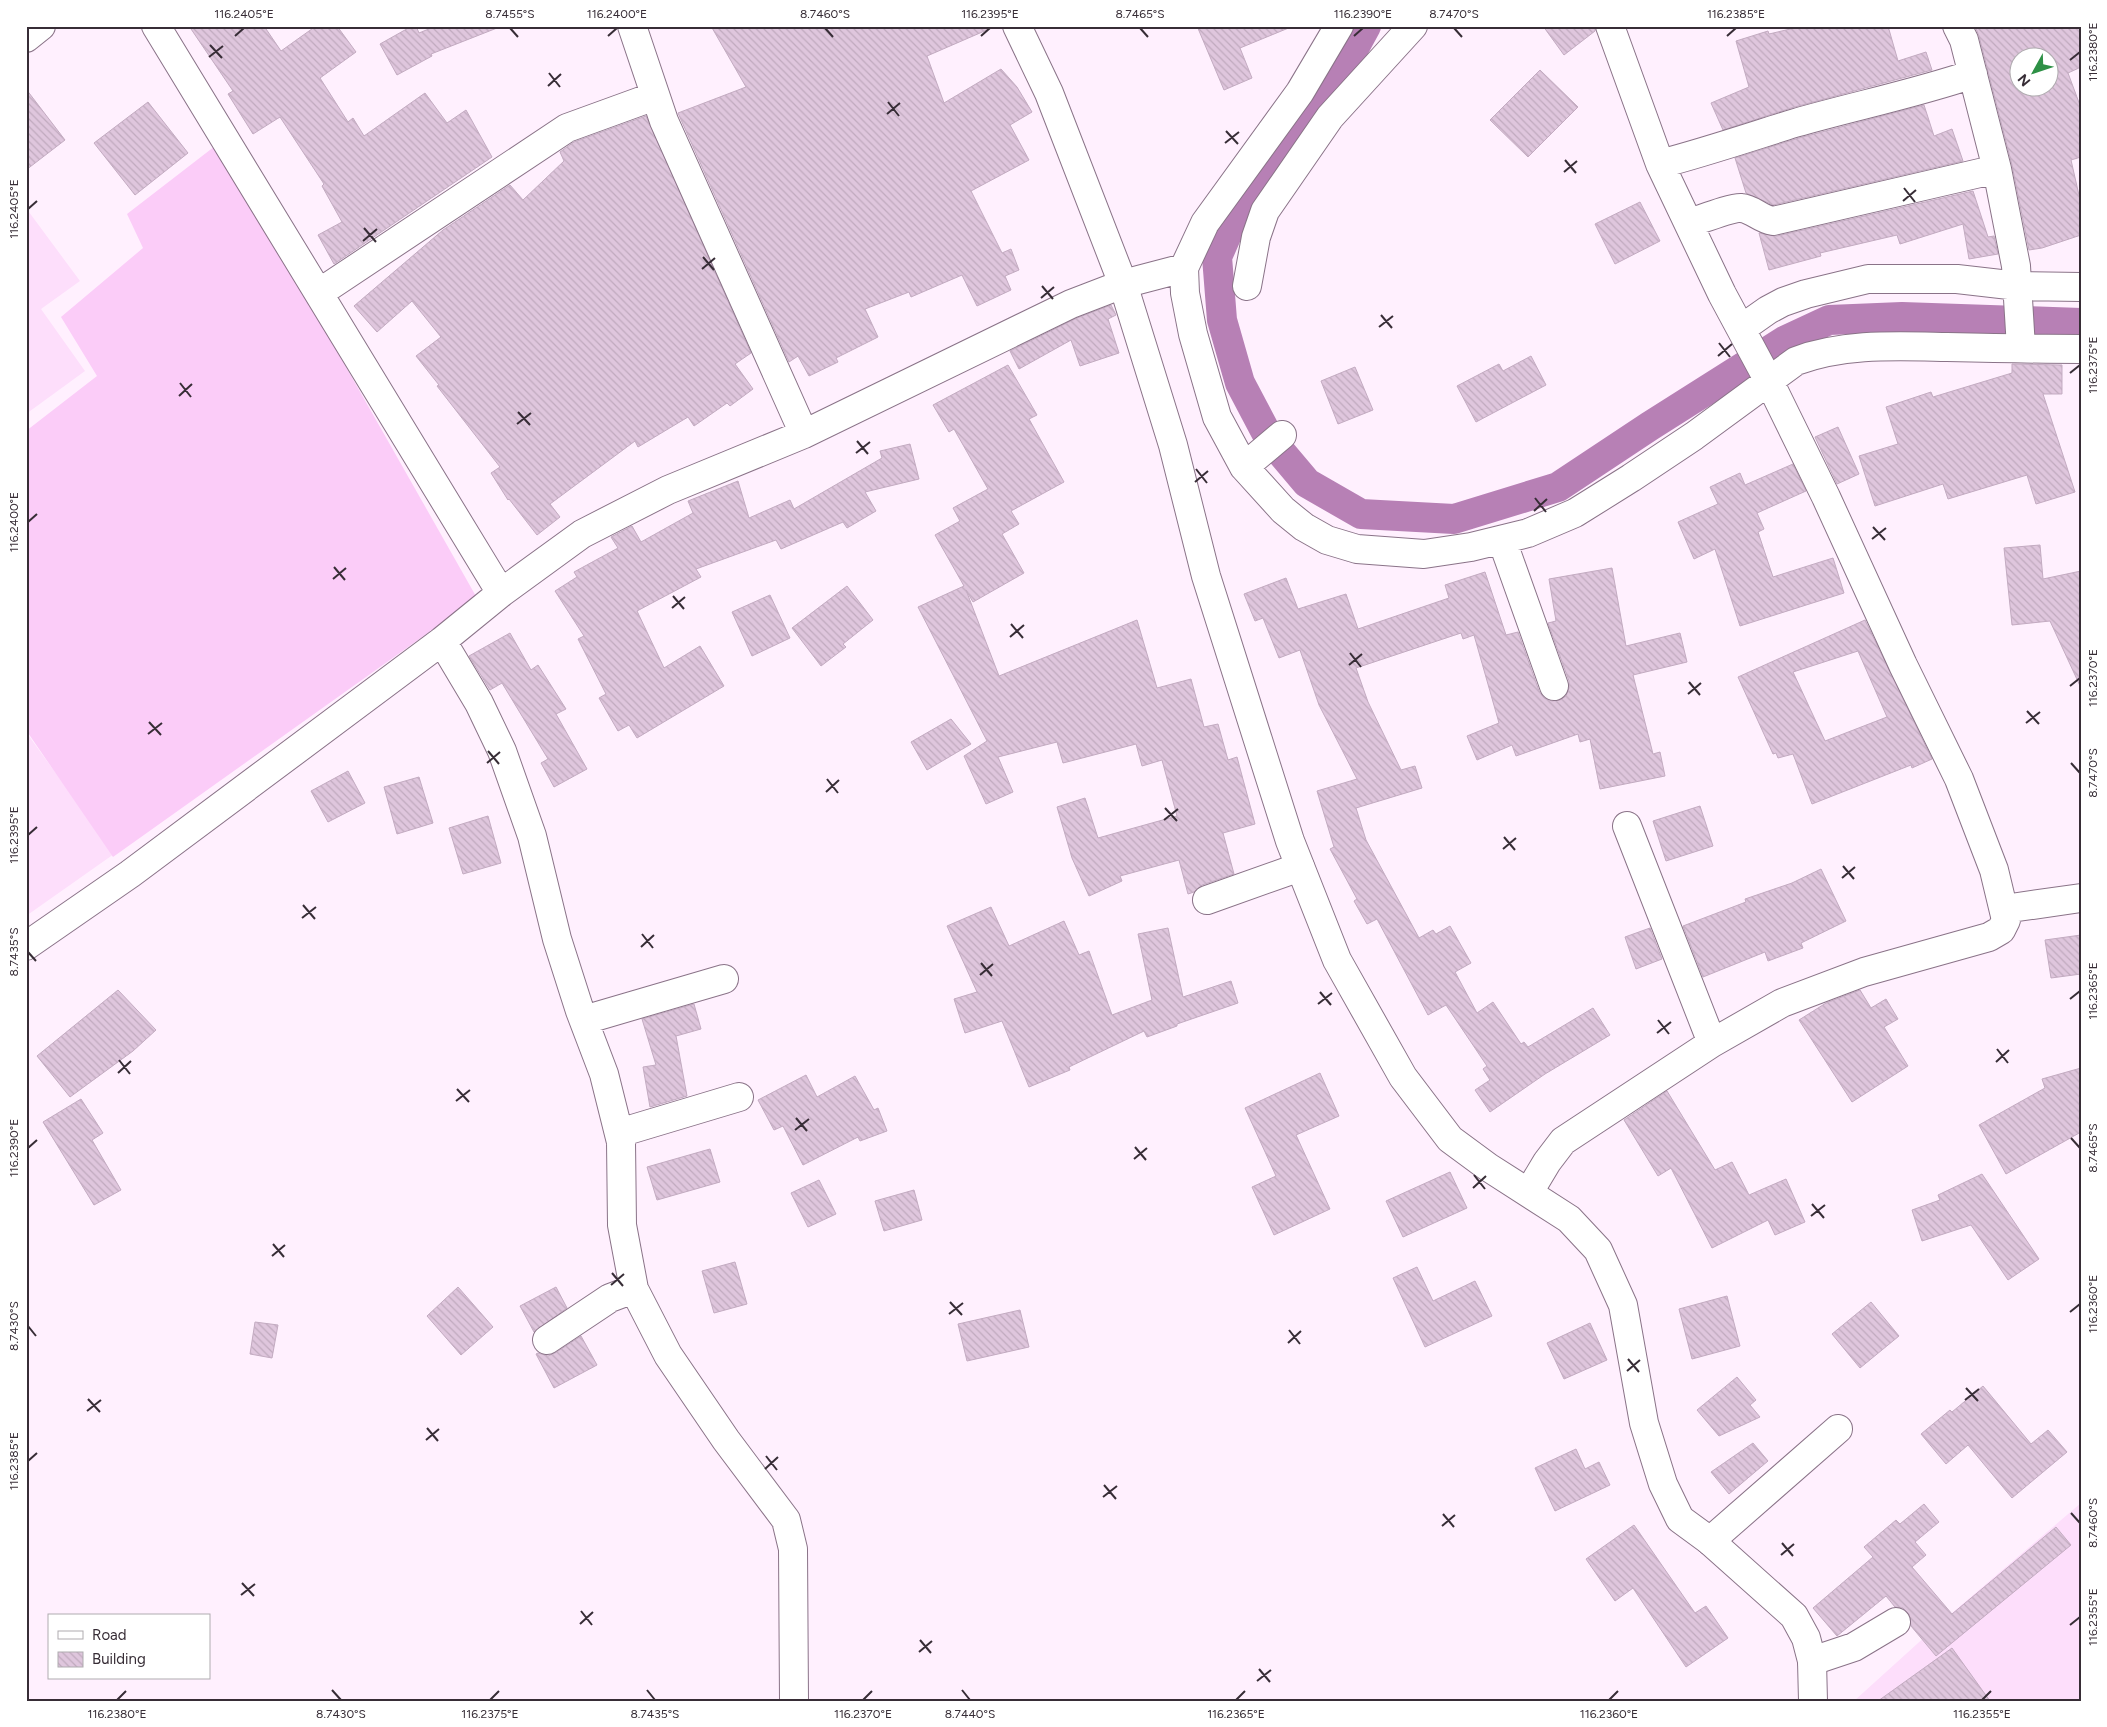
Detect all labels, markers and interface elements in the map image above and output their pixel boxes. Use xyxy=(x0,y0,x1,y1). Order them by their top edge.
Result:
text: 116.2405°E xyxy=(214,7,274,21)
text: 8.7455°S xyxy=(485,7,535,21)
text: 116.2400°E xyxy=(587,7,647,21)
text: 8.7460°S xyxy=(800,7,850,21)
text: 116.2395°E xyxy=(961,7,1019,21)
text: 8.7465°S xyxy=(1115,7,1165,21)
text: 116.2390°E xyxy=(1334,7,1392,21)
text: 8.7470°S xyxy=(1429,7,1479,21)
text: 116.2385°E xyxy=(1707,7,1765,21)
text: 116.2380°E xyxy=(2086,22,2100,82)
north arrow xyxy=(2010,48,2060,98)
text: N xyxy=(2014,70,2034,90)
text: 116.2405°E xyxy=(7,179,21,239)
text: 116.2375°E xyxy=(2086,336,2100,394)
text: 116.2400°E xyxy=(7,492,21,552)
text: 116.2370°E xyxy=(2086,649,2100,707)
text: 8.7470°S xyxy=(2086,748,2100,798)
text: 116.2395°E xyxy=(7,806,21,864)
text: 8.7435°S xyxy=(7,928,21,976)
text: 116.2365°E xyxy=(2086,962,2100,1020)
text: 116.2390°E xyxy=(7,1119,21,1177)
text: 8.7465°S xyxy=(2086,1123,2100,1173)
text: 116.2360°E xyxy=(2086,1275,2100,1333)
text: 8.7430°S xyxy=(7,1301,21,1351)
text: 116.2385°E xyxy=(7,1432,21,1490)
text: 8.7460°S xyxy=(2086,1498,2100,1548)
text: 116.2355°E xyxy=(2086,1588,2100,1646)
legend xyxy=(48,1614,210,1680)
text: Road xyxy=(92,1626,127,1644)
text: Building xyxy=(92,1650,146,1668)
text: 116.2380°E xyxy=(87,1707,147,1721)
text: 8.7430°S xyxy=(316,1707,366,1721)
text: 116.2375°E xyxy=(461,1707,519,1721)
text: 8.7435°S xyxy=(631,1707,679,1721)
text: 116.2370°E xyxy=(834,1707,892,1721)
text: 8.7440°S xyxy=(945,1707,995,1721)
text: 116.2365°E xyxy=(1207,1707,1265,1721)
text: 116.2360°E xyxy=(1580,1707,1638,1721)
text: 116.2355°E xyxy=(1953,1707,2011,1721)

